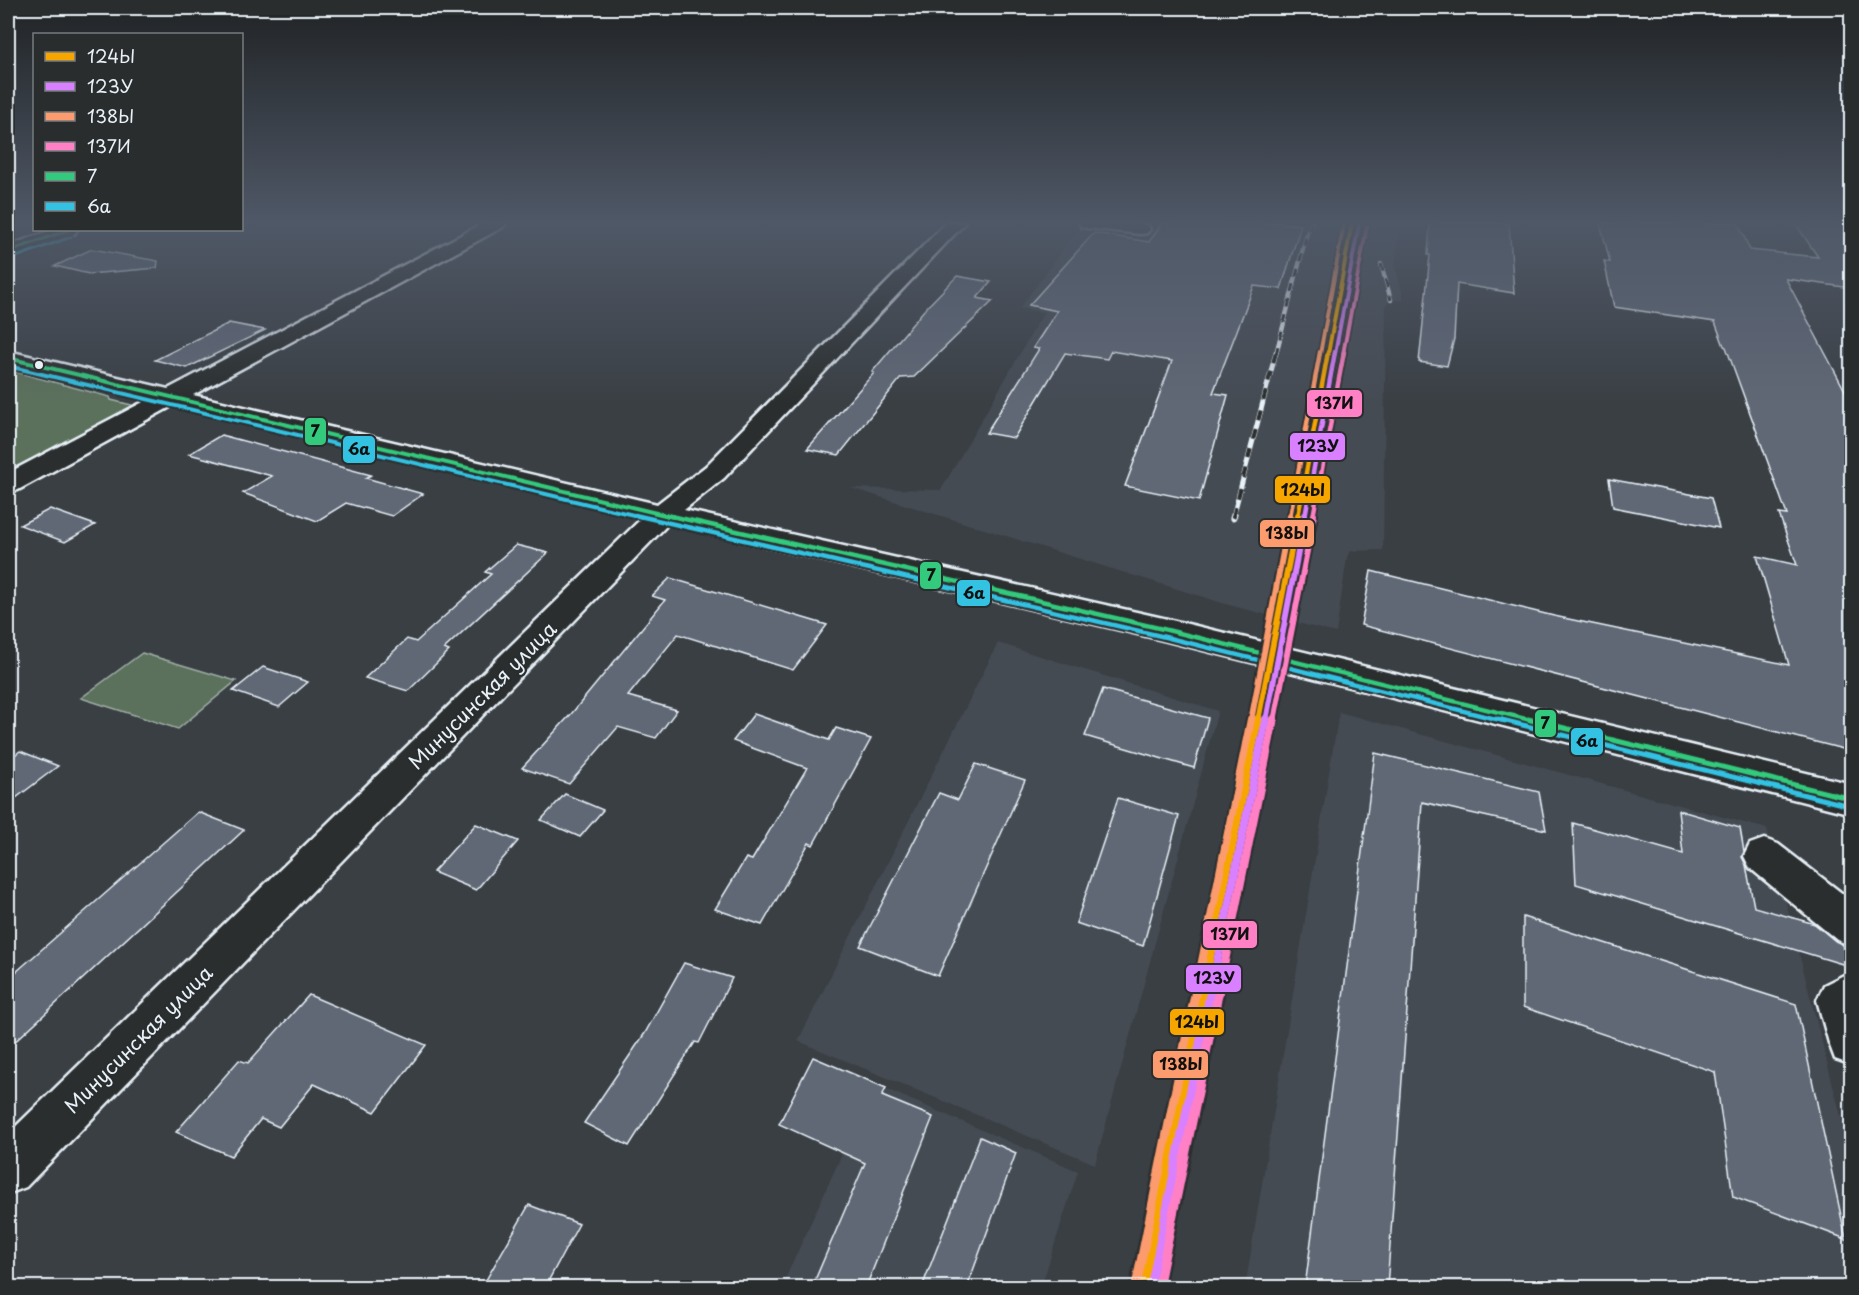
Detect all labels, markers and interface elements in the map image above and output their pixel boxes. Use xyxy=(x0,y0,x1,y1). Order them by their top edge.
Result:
legend xyxy=(33,33,243,231)
text: 124Ы xyxy=(87,42,135,69)
text: 123У xyxy=(87,72,133,99)
text: 138Ы xyxy=(87,102,134,129)
text: 137И xyxy=(87,132,131,159)
text: 7 xyxy=(87,162,97,189)
text: 6а xyxy=(87,192,112,219)
unlabelled marker xyxy=(33,359,45,371)
line badge: 137И xyxy=(1306,389,1363,418)
text: 137И xyxy=(1314,390,1354,414)
line badge: 7 xyxy=(304,417,327,446)
text: 7 xyxy=(310,418,320,442)
line badge: 123У xyxy=(1289,432,1346,461)
text: 123У xyxy=(1297,433,1339,457)
line badge: 6а xyxy=(342,435,376,464)
text: 6а xyxy=(348,436,370,460)
line badge: 124Ы xyxy=(1274,475,1331,504)
text: 124Ы xyxy=(1281,477,1325,501)
line badge: 138Ы xyxy=(1259,519,1315,548)
text: 138Ы xyxy=(1265,520,1309,544)
line badge: 7 xyxy=(919,561,942,590)
text: 7 xyxy=(926,562,936,586)
line badge: 6а xyxy=(956,579,991,607)
text: 6а xyxy=(963,580,985,604)
street label: Минусинская улица xyxy=(401,614,563,776)
line badge: 7 xyxy=(1534,709,1557,738)
text: 7 xyxy=(1540,710,1550,734)
line badge: 6а xyxy=(1570,727,1604,756)
text: 6а xyxy=(1576,728,1598,752)
line badge: 137И xyxy=(1202,920,1258,949)
text: 137И xyxy=(1210,921,1250,945)
street label: Минусинская улица xyxy=(57,958,219,1120)
line badge: 123У xyxy=(1185,964,1242,993)
text: 123У xyxy=(1193,965,1235,989)
line badge: 124Ы xyxy=(1169,1008,1225,1036)
text: 124Ы xyxy=(1175,1009,1219,1033)
line badge: 138Ы xyxy=(1152,1050,1209,1079)
text: 138Ы xyxy=(1159,1051,1203,1075)

